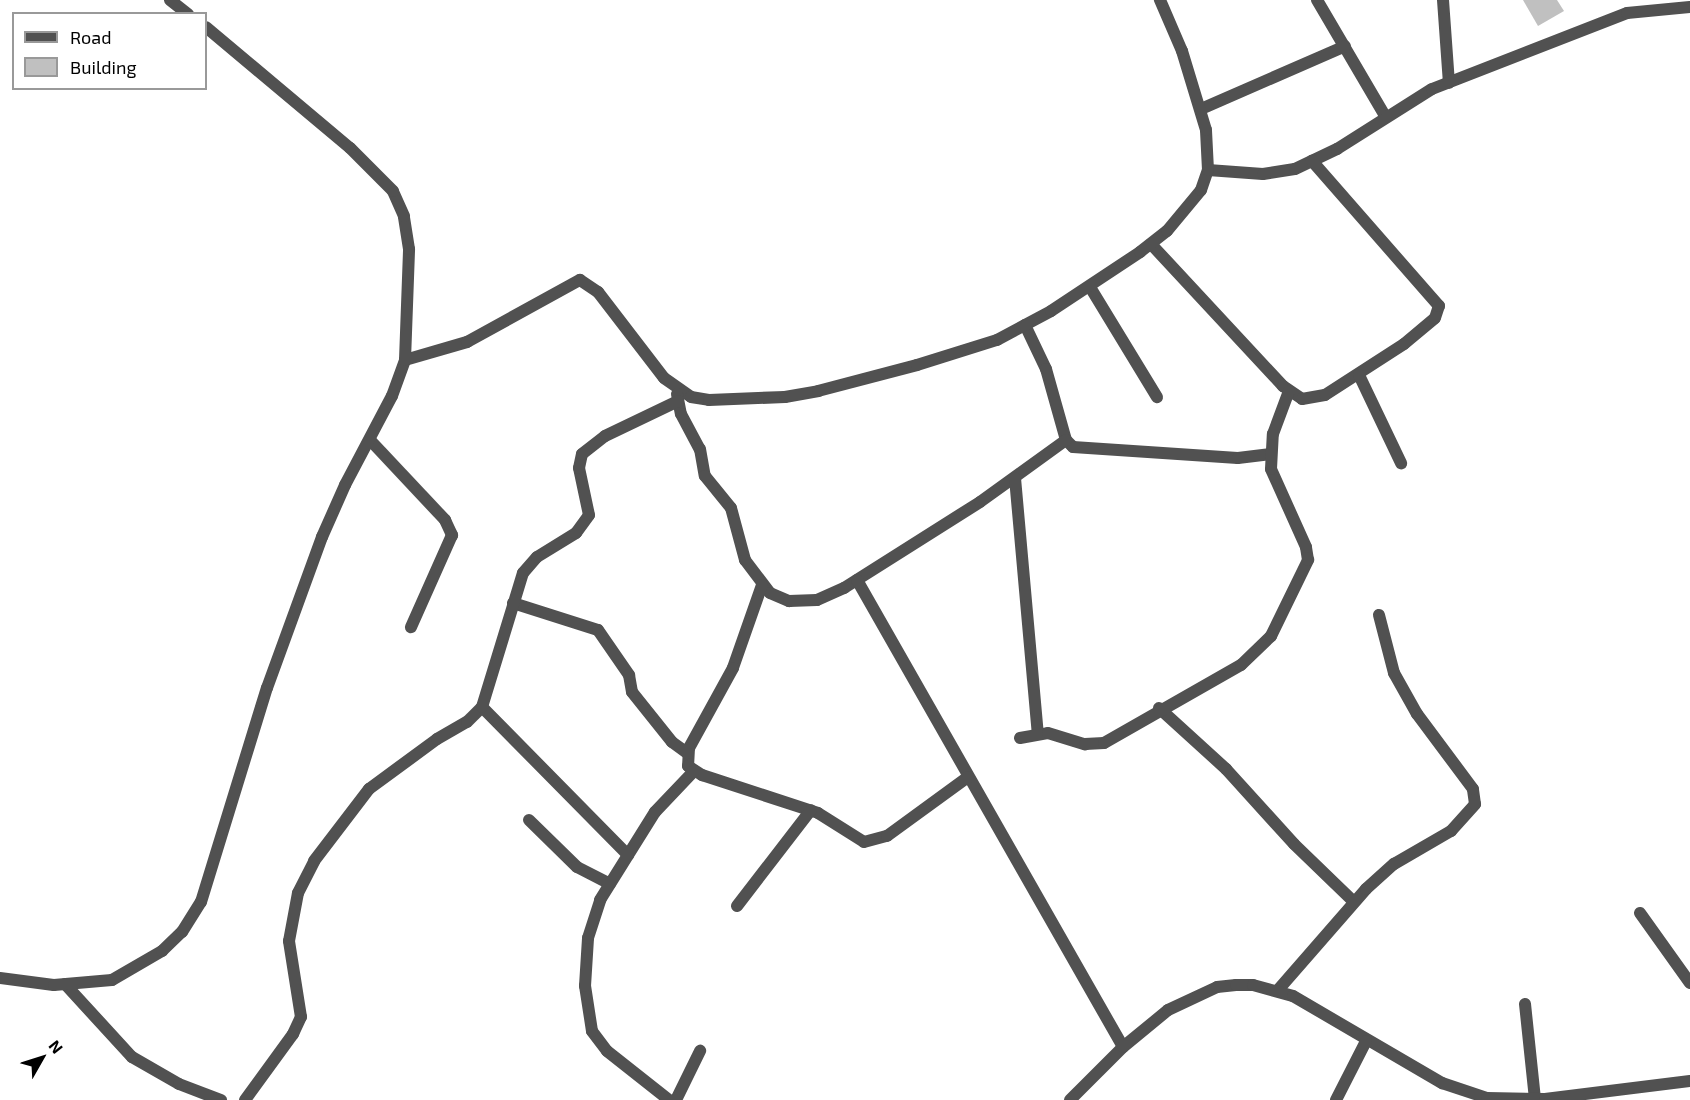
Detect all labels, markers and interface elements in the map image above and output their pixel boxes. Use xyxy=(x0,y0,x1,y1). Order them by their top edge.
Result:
legend xyxy=(12,12,207,90)
text: Road xyxy=(70,26,111,48)
text: Building xyxy=(70,56,137,78)
north arrow xyxy=(12,1028,72,1088)
text: N xyxy=(45,1036,67,1057)

